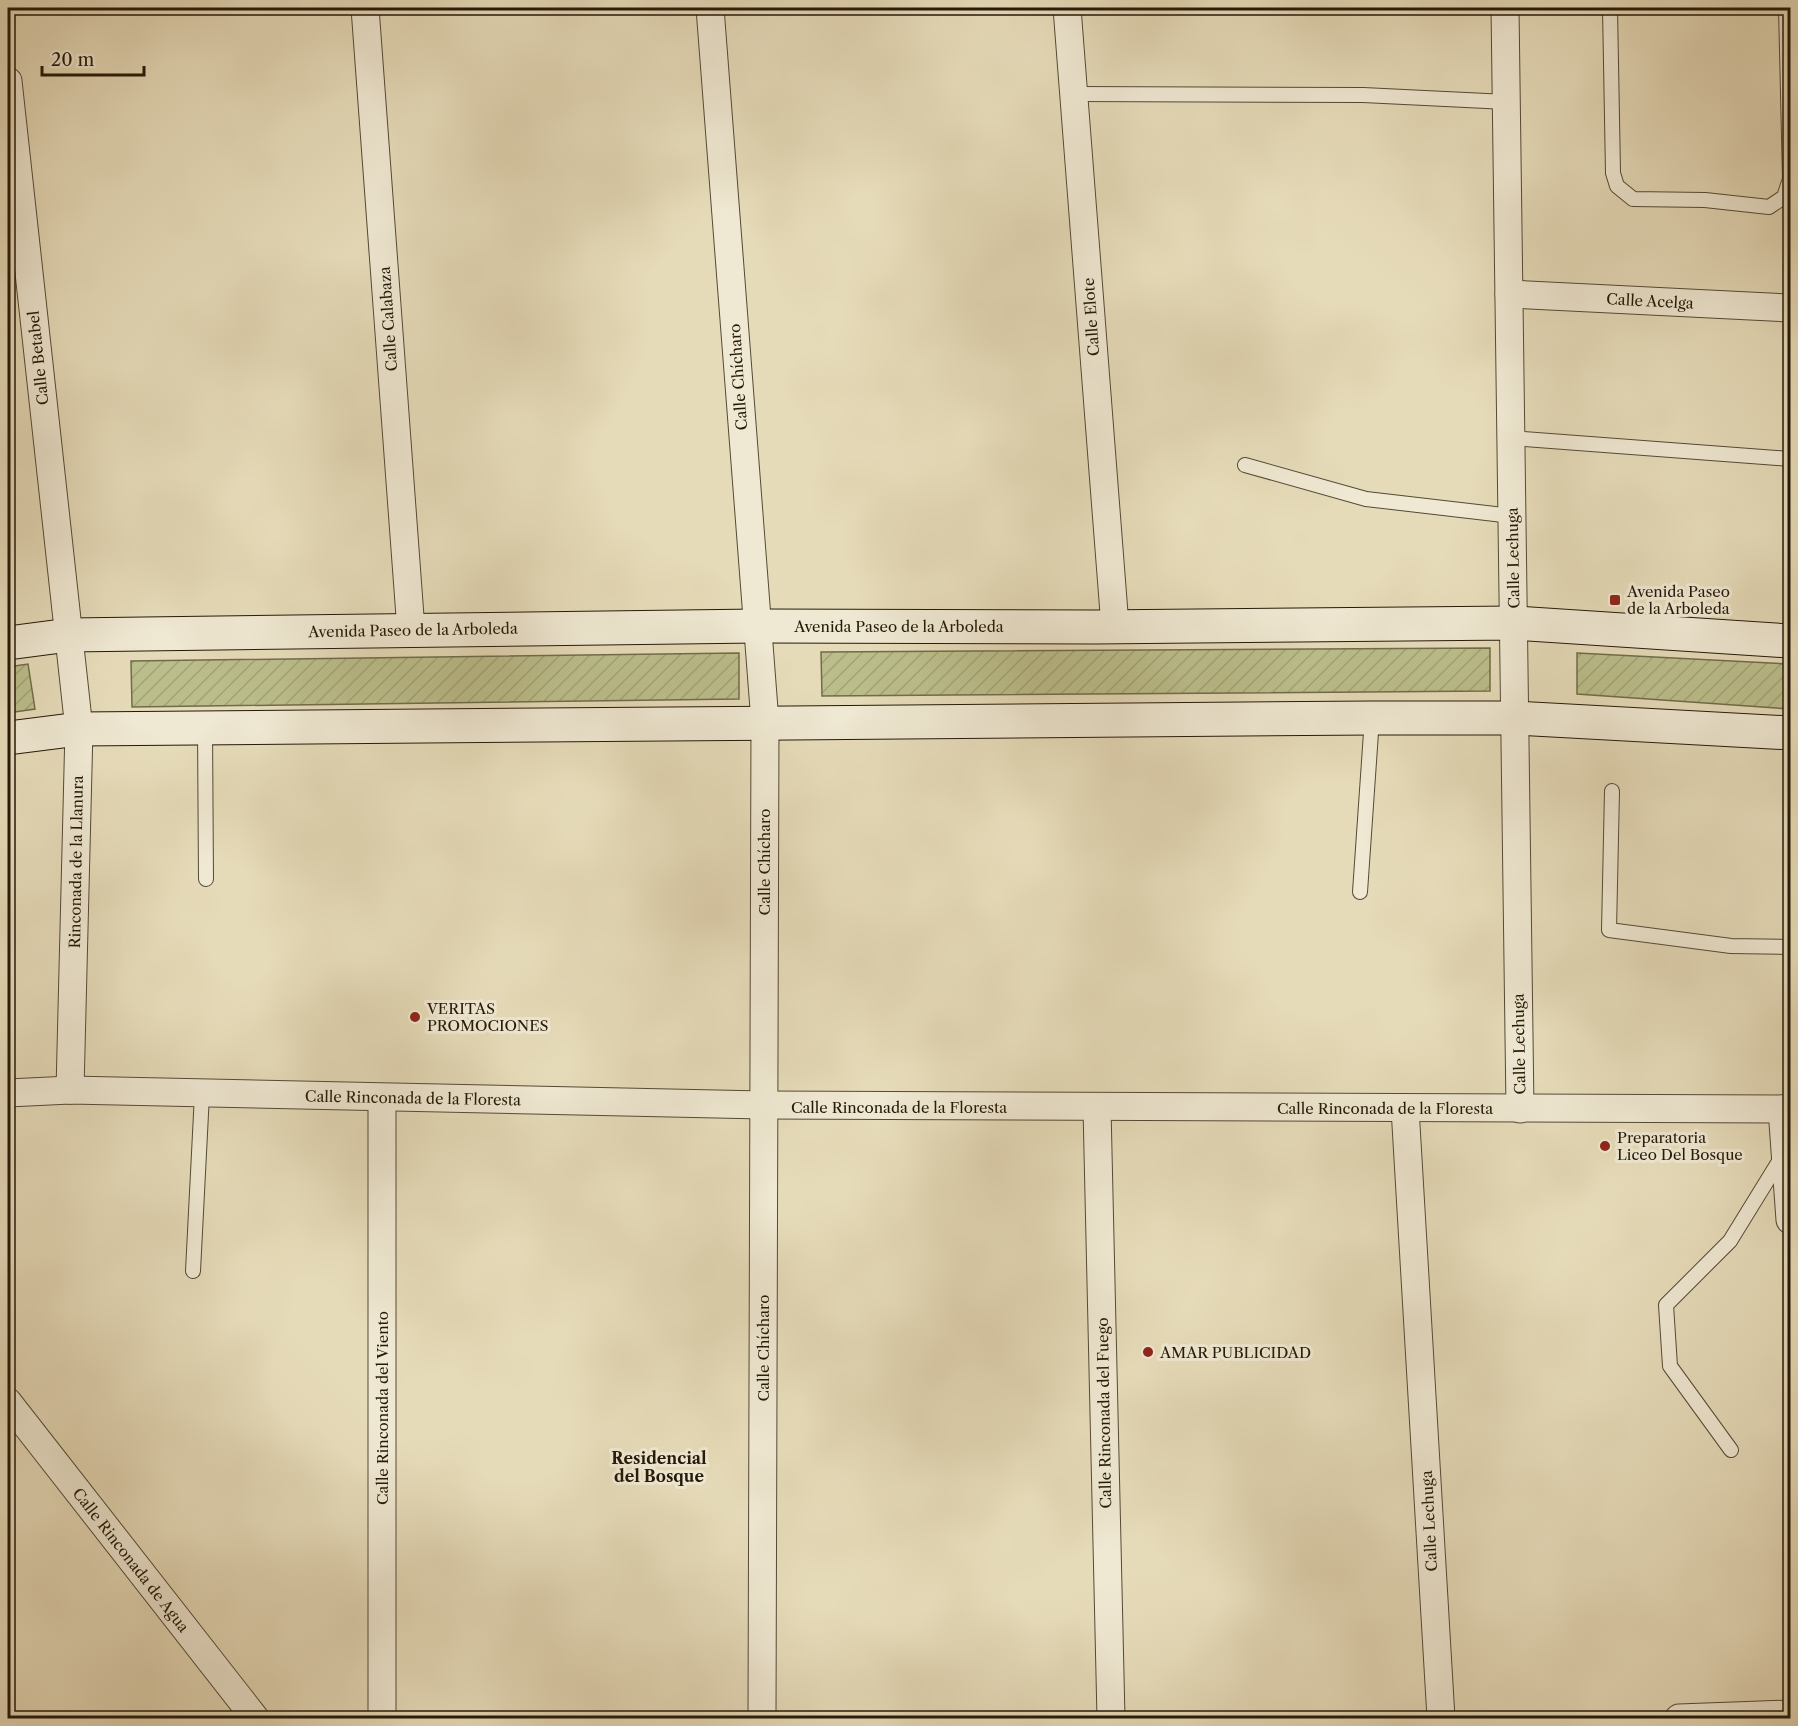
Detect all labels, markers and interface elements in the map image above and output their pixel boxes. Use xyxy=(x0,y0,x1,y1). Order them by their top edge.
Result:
scale bar xyxy=(42,39,144,77)
text: 20 m xyxy=(51,49,95,71)
street label: Calle Calabaza xyxy=(375,266,401,372)
street label: Calle Elote xyxy=(1079,277,1103,357)
street label: Calle Acelga xyxy=(1606,289,1694,313)
street label: Calle Betabel xyxy=(24,309,52,406)
street label: Calle Chícharo xyxy=(725,323,751,431)
street label: Calle Lechuga xyxy=(1503,507,1523,609)
place label: Avenida Paseo de la Arboleda xyxy=(1626,582,1730,618)
marker: Avenida Paseo de la Arboleda xyxy=(1608,593,1622,607)
street label: Avenida Paseo de la Arboleda xyxy=(793,617,1004,636)
street label: Avenida Paseo de la Arboleda xyxy=(307,619,518,641)
street label: Rinconada de la Llanura xyxy=(65,775,87,949)
street label: Calle Chícharo xyxy=(755,809,774,915)
street label: Calle Lechuga xyxy=(1509,993,1529,1095)
place label: VERITAS PROMOCIONES xyxy=(426,999,548,1035)
marker: VERITAS PROMOCIONES xyxy=(408,1010,422,1024)
street label: Calle Rinconada de la Floresta xyxy=(305,1087,521,1109)
street label: Calle Rinconada de la Floresta xyxy=(791,1098,1007,1117)
street label: Calle Rinconada de la Floresta xyxy=(1277,1099,1493,1118)
place label: Preparatoria Liceo Del Bosque xyxy=(1617,1128,1743,1164)
marker: Preparatoria Liceo Del Bosque xyxy=(1598,1139,1612,1153)
street label: Calle Chícharo xyxy=(754,1295,773,1401)
street label: Calle Rinconada del Viento xyxy=(373,1311,392,1505)
street label: Calle Rinconada del Fuego xyxy=(1093,1317,1115,1509)
place label: AMAR PUBLICIDAD xyxy=(1159,1343,1311,1362)
marker: AMAR PUBLICIDAD xyxy=(1141,1345,1155,1359)
district label: Residencial del Bosque xyxy=(611,1448,707,1486)
street label: Calle Lechuga xyxy=(1417,1470,1441,1572)
street label: Calle Rinconada de Agua xyxy=(69,1484,193,1636)

